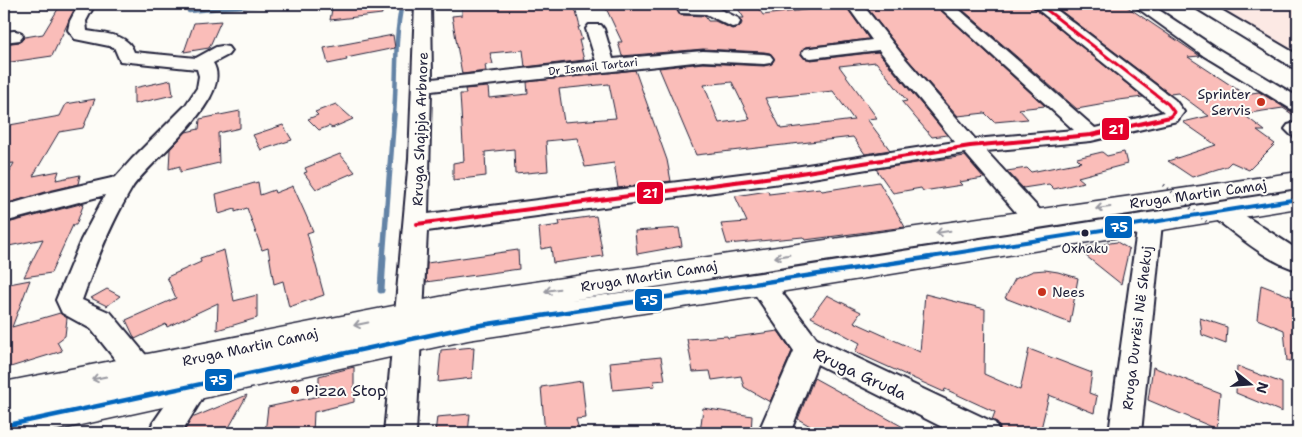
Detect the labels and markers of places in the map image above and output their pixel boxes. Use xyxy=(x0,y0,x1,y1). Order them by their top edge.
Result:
place label: Sprinter Servis xyxy=(1197,85,1251,119)
marker: Sprinter Servis xyxy=(1255,96,1267,108)
marker: Oxhaku xyxy=(1080,228,1090,238)
place label: Oxhaku xyxy=(1062,240,1108,257)
place label: Nees xyxy=(1052,283,1085,301)
marker: Nees xyxy=(1036,286,1048,298)
place label: Pizza Stop xyxy=(305,380,386,401)
marker: Pizza Stop xyxy=(289,384,301,396)

